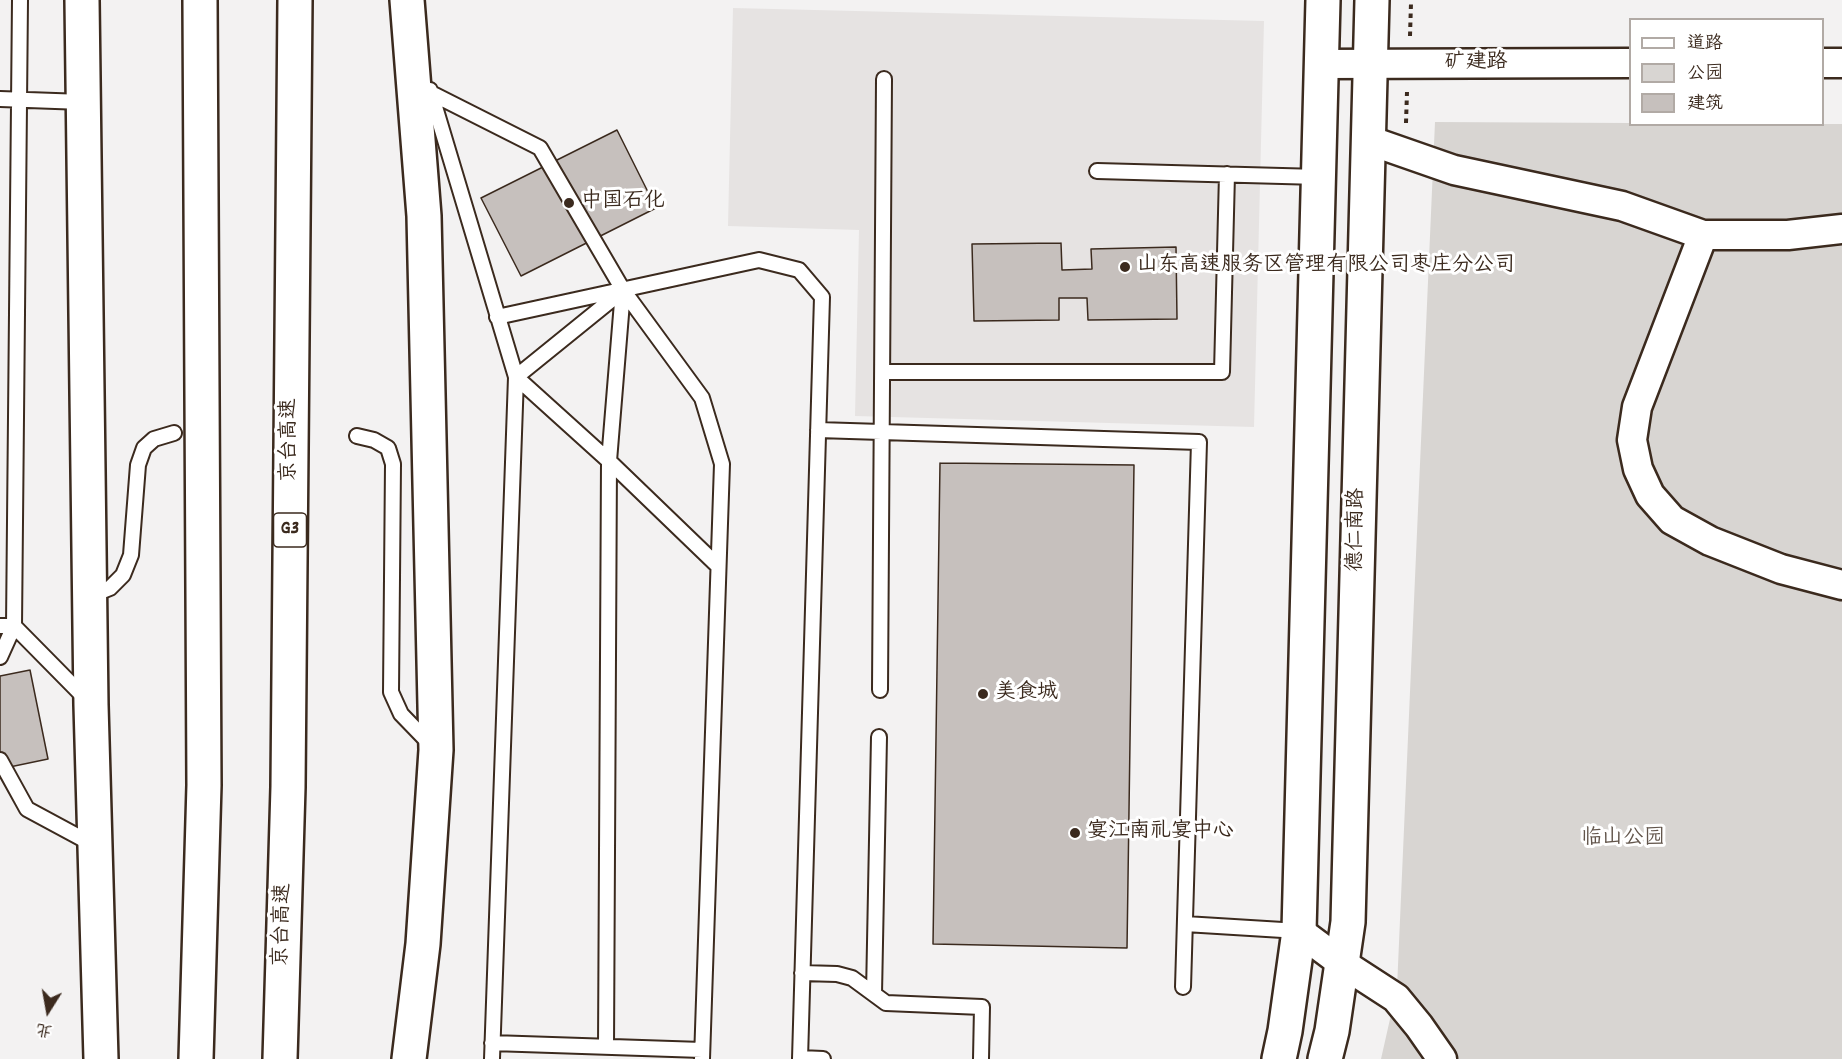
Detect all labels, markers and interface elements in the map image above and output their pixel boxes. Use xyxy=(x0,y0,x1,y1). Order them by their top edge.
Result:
legend xyxy=(1629,18,1824,126)
text: 道路 xyxy=(1687,32,1723,57)
street label: 矿建路 xyxy=(1445,51,1507,77)
text: 公园 xyxy=(1687,62,1723,87)
text: 建筑 xyxy=(1687,92,1723,117)
place label: 中国石化 xyxy=(581,190,665,216)
marker: 中国石化 xyxy=(562,196,576,210)
place label: 山东高速服务区管理有限公司枣庄分公司 xyxy=(1137,254,1515,280)
marker: 山东高速服务区管理有限公司枣庄分公司 xyxy=(1118,260,1132,274)
street label: 京台高速 xyxy=(278,398,304,482)
street label: 德仁南路 xyxy=(1345,488,1371,572)
road number: G3 xyxy=(274,513,306,547)
place label: 美食城 xyxy=(995,681,1058,707)
marker: 美食城 xyxy=(976,687,990,701)
place label: 宴江南礼宴中心 xyxy=(1087,820,1234,846)
marker: 宴江南礼宴中心 xyxy=(1068,826,1082,840)
park label: 临山公园 xyxy=(1581,827,1665,853)
street label: 京台高速 xyxy=(270,883,298,967)
north arrow xyxy=(18,981,78,1041)
text: 北 xyxy=(34,1016,55,1042)

